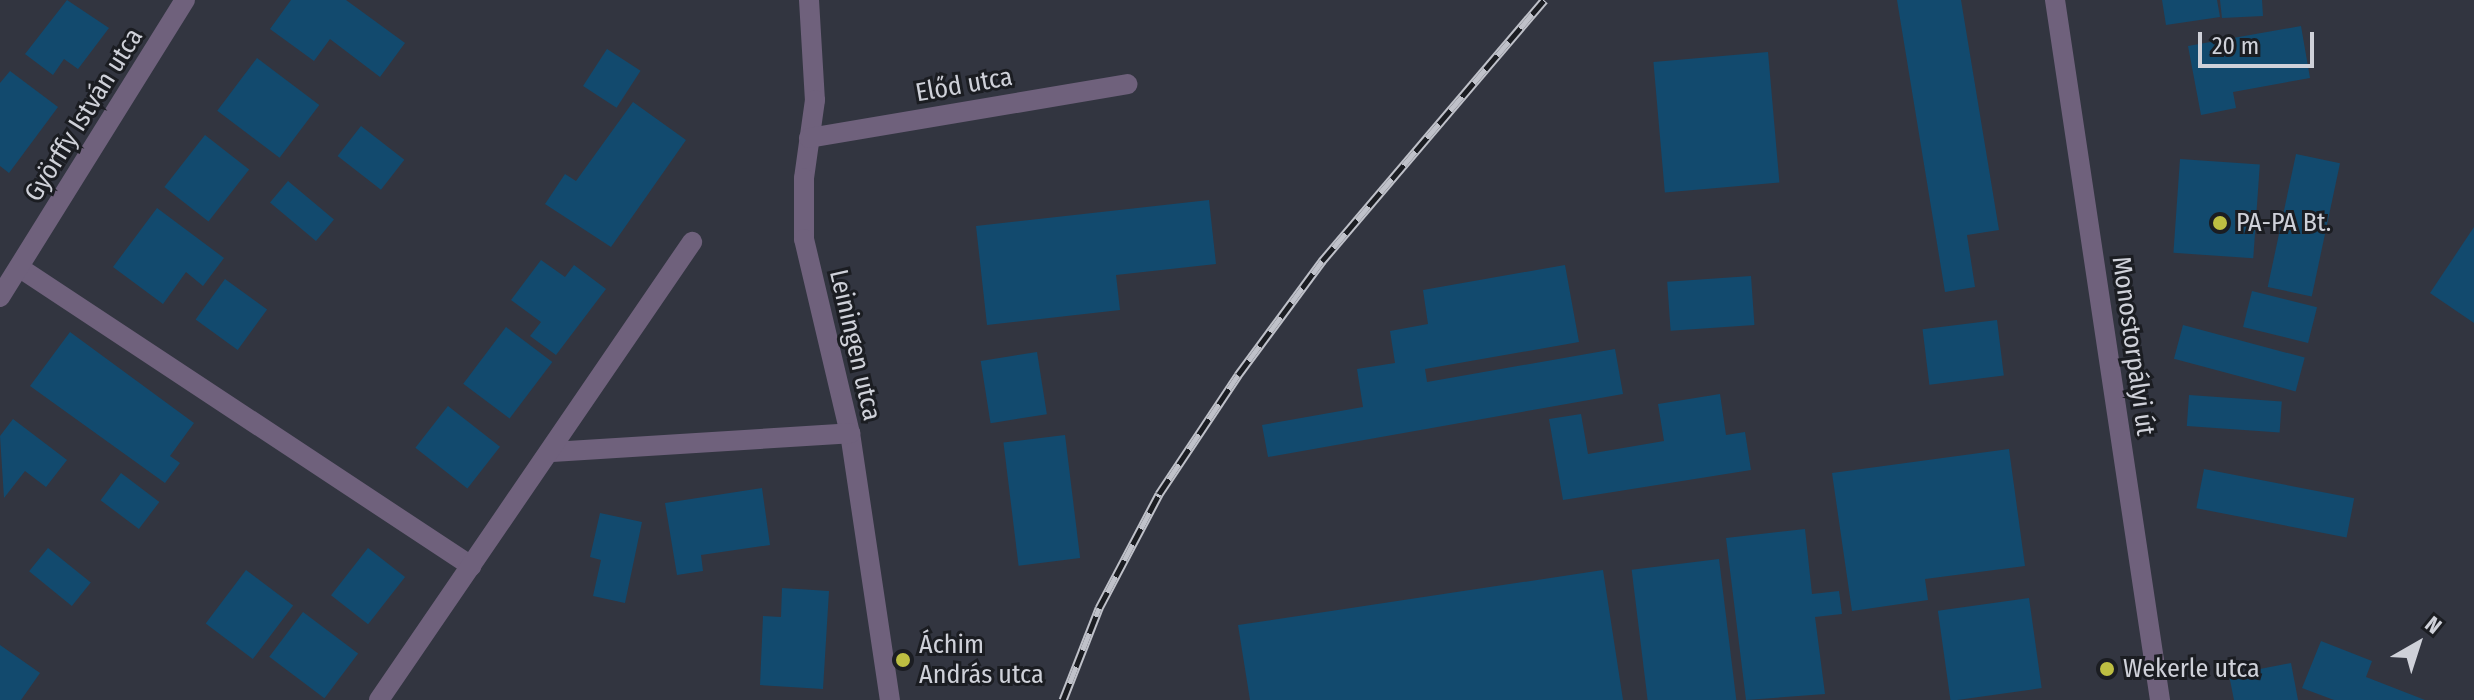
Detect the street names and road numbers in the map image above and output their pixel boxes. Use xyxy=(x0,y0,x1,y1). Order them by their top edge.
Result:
street label: Györffy István utca xyxy=(18,23,150,207)
street label: Előd utca xyxy=(913,61,1015,109)
street label: Monostorpályi út xyxy=(2105,254,2161,438)
street label: Leiningen utca xyxy=(822,266,888,424)

